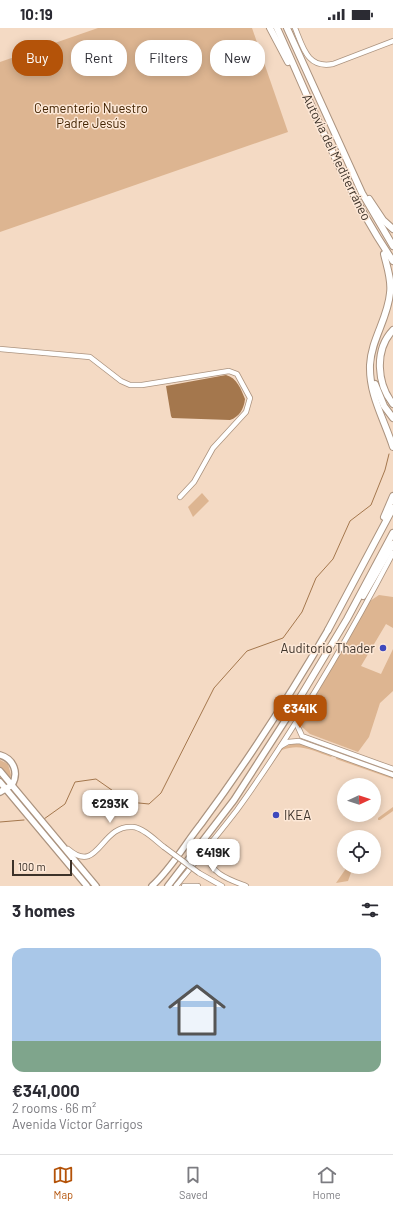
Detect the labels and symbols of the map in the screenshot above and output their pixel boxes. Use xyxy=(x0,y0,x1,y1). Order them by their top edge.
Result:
street label: Autovía del Mediterráneo xyxy=(299,91,375,223)
park label: Cementerio Nuestro Padre Jesús xyxy=(34,100,148,131)
place label: Auditorio Thader xyxy=(281,640,375,656)
marker: Auditorio Thader xyxy=(378,643,388,653)
pin: €341K xyxy=(272,695,328,729)
north arrow xyxy=(337,778,381,822)
pin: €293K xyxy=(82,790,138,824)
place label: IKEA xyxy=(284,807,311,823)
marker: IKEA xyxy=(271,810,281,820)
pin: €419K xyxy=(185,839,241,873)
scale bar xyxy=(12,858,72,877)

